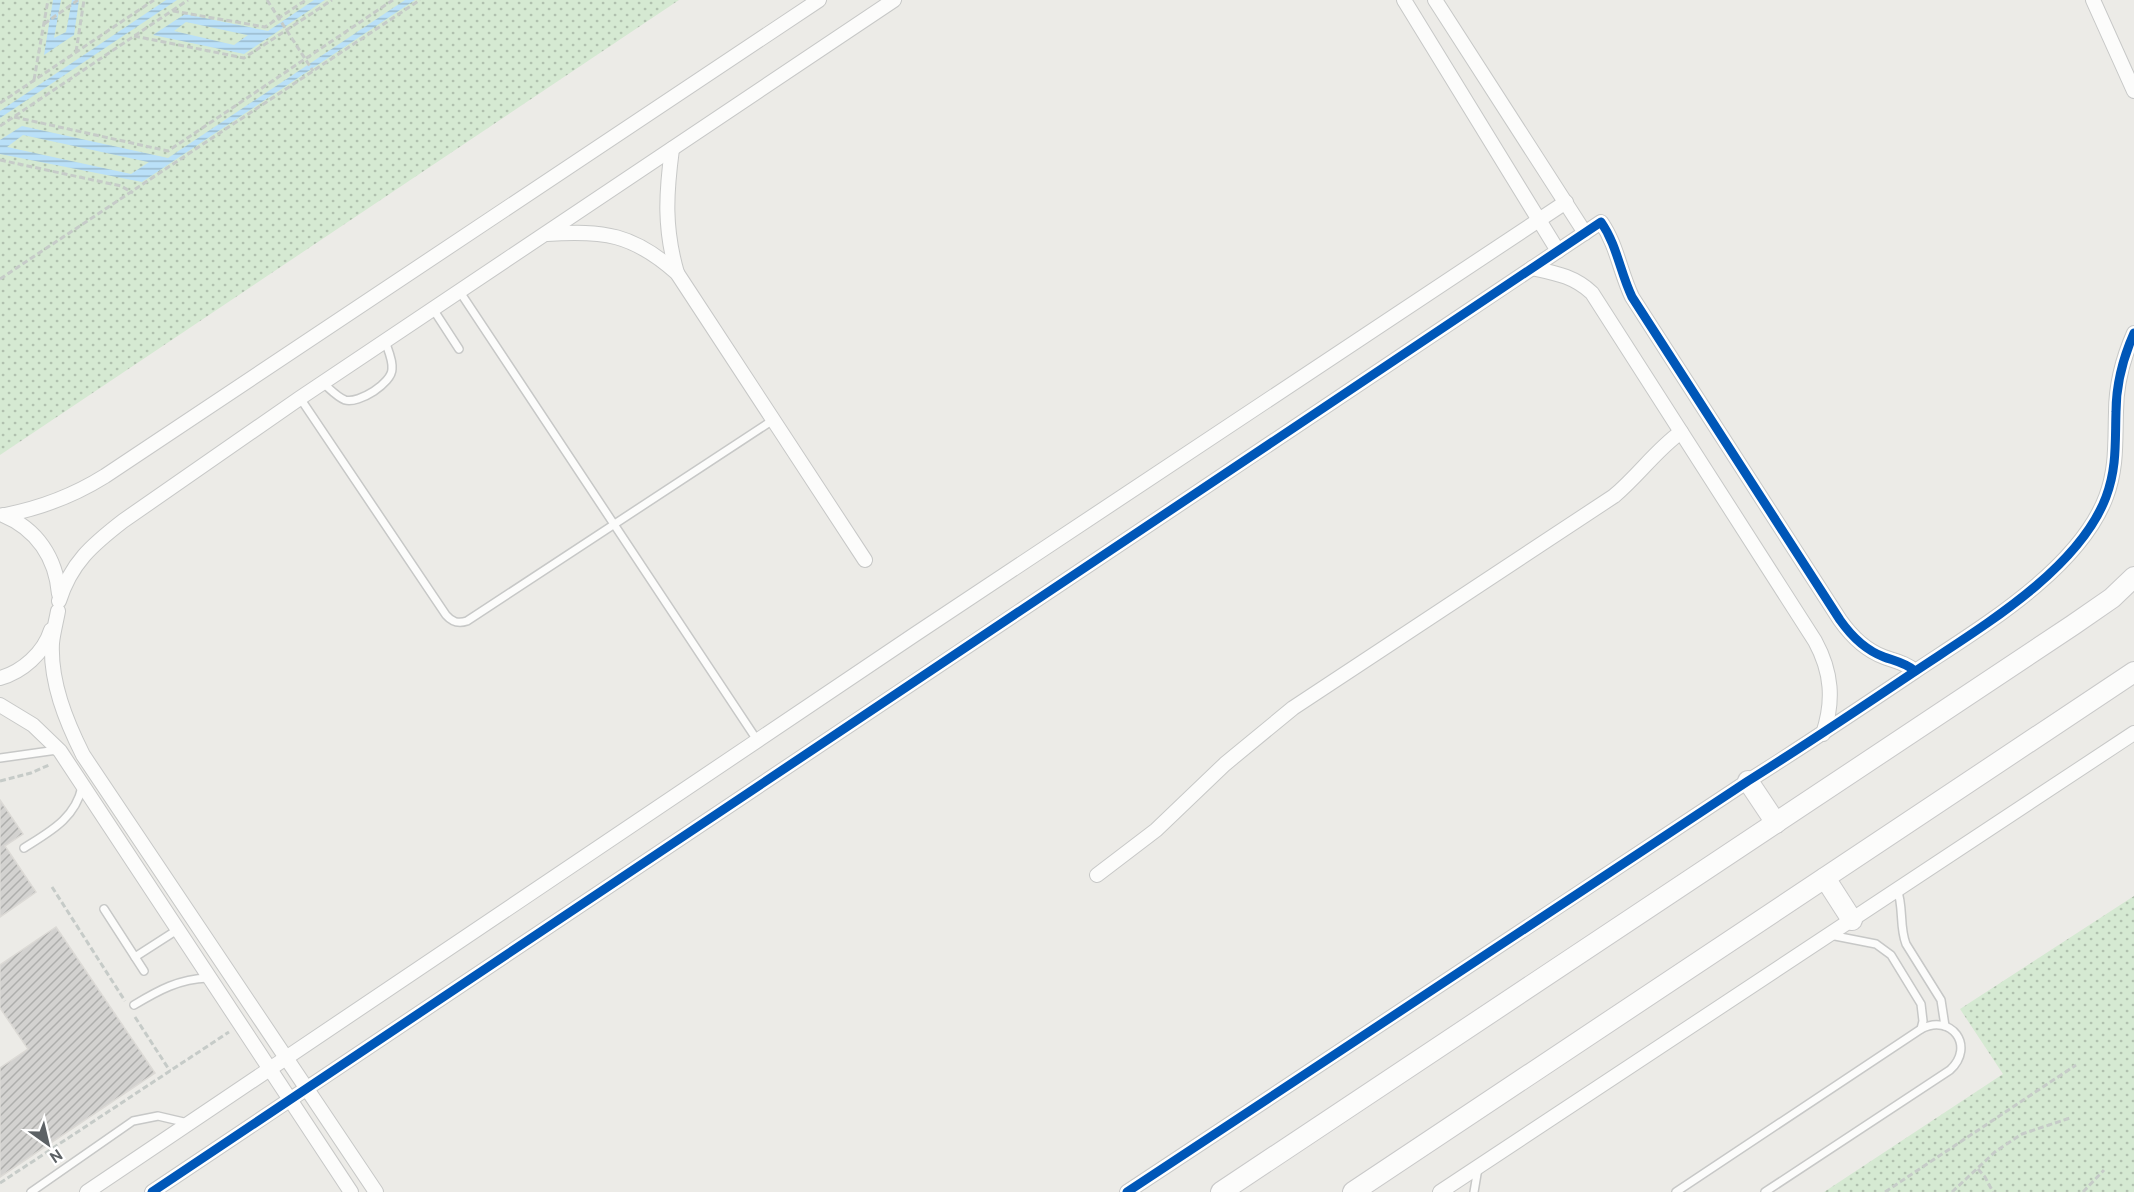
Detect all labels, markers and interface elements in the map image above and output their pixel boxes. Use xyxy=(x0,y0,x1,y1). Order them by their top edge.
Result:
north arrow xyxy=(18,1114,78,1174)
text: N xyxy=(45,1143,66,1166)

